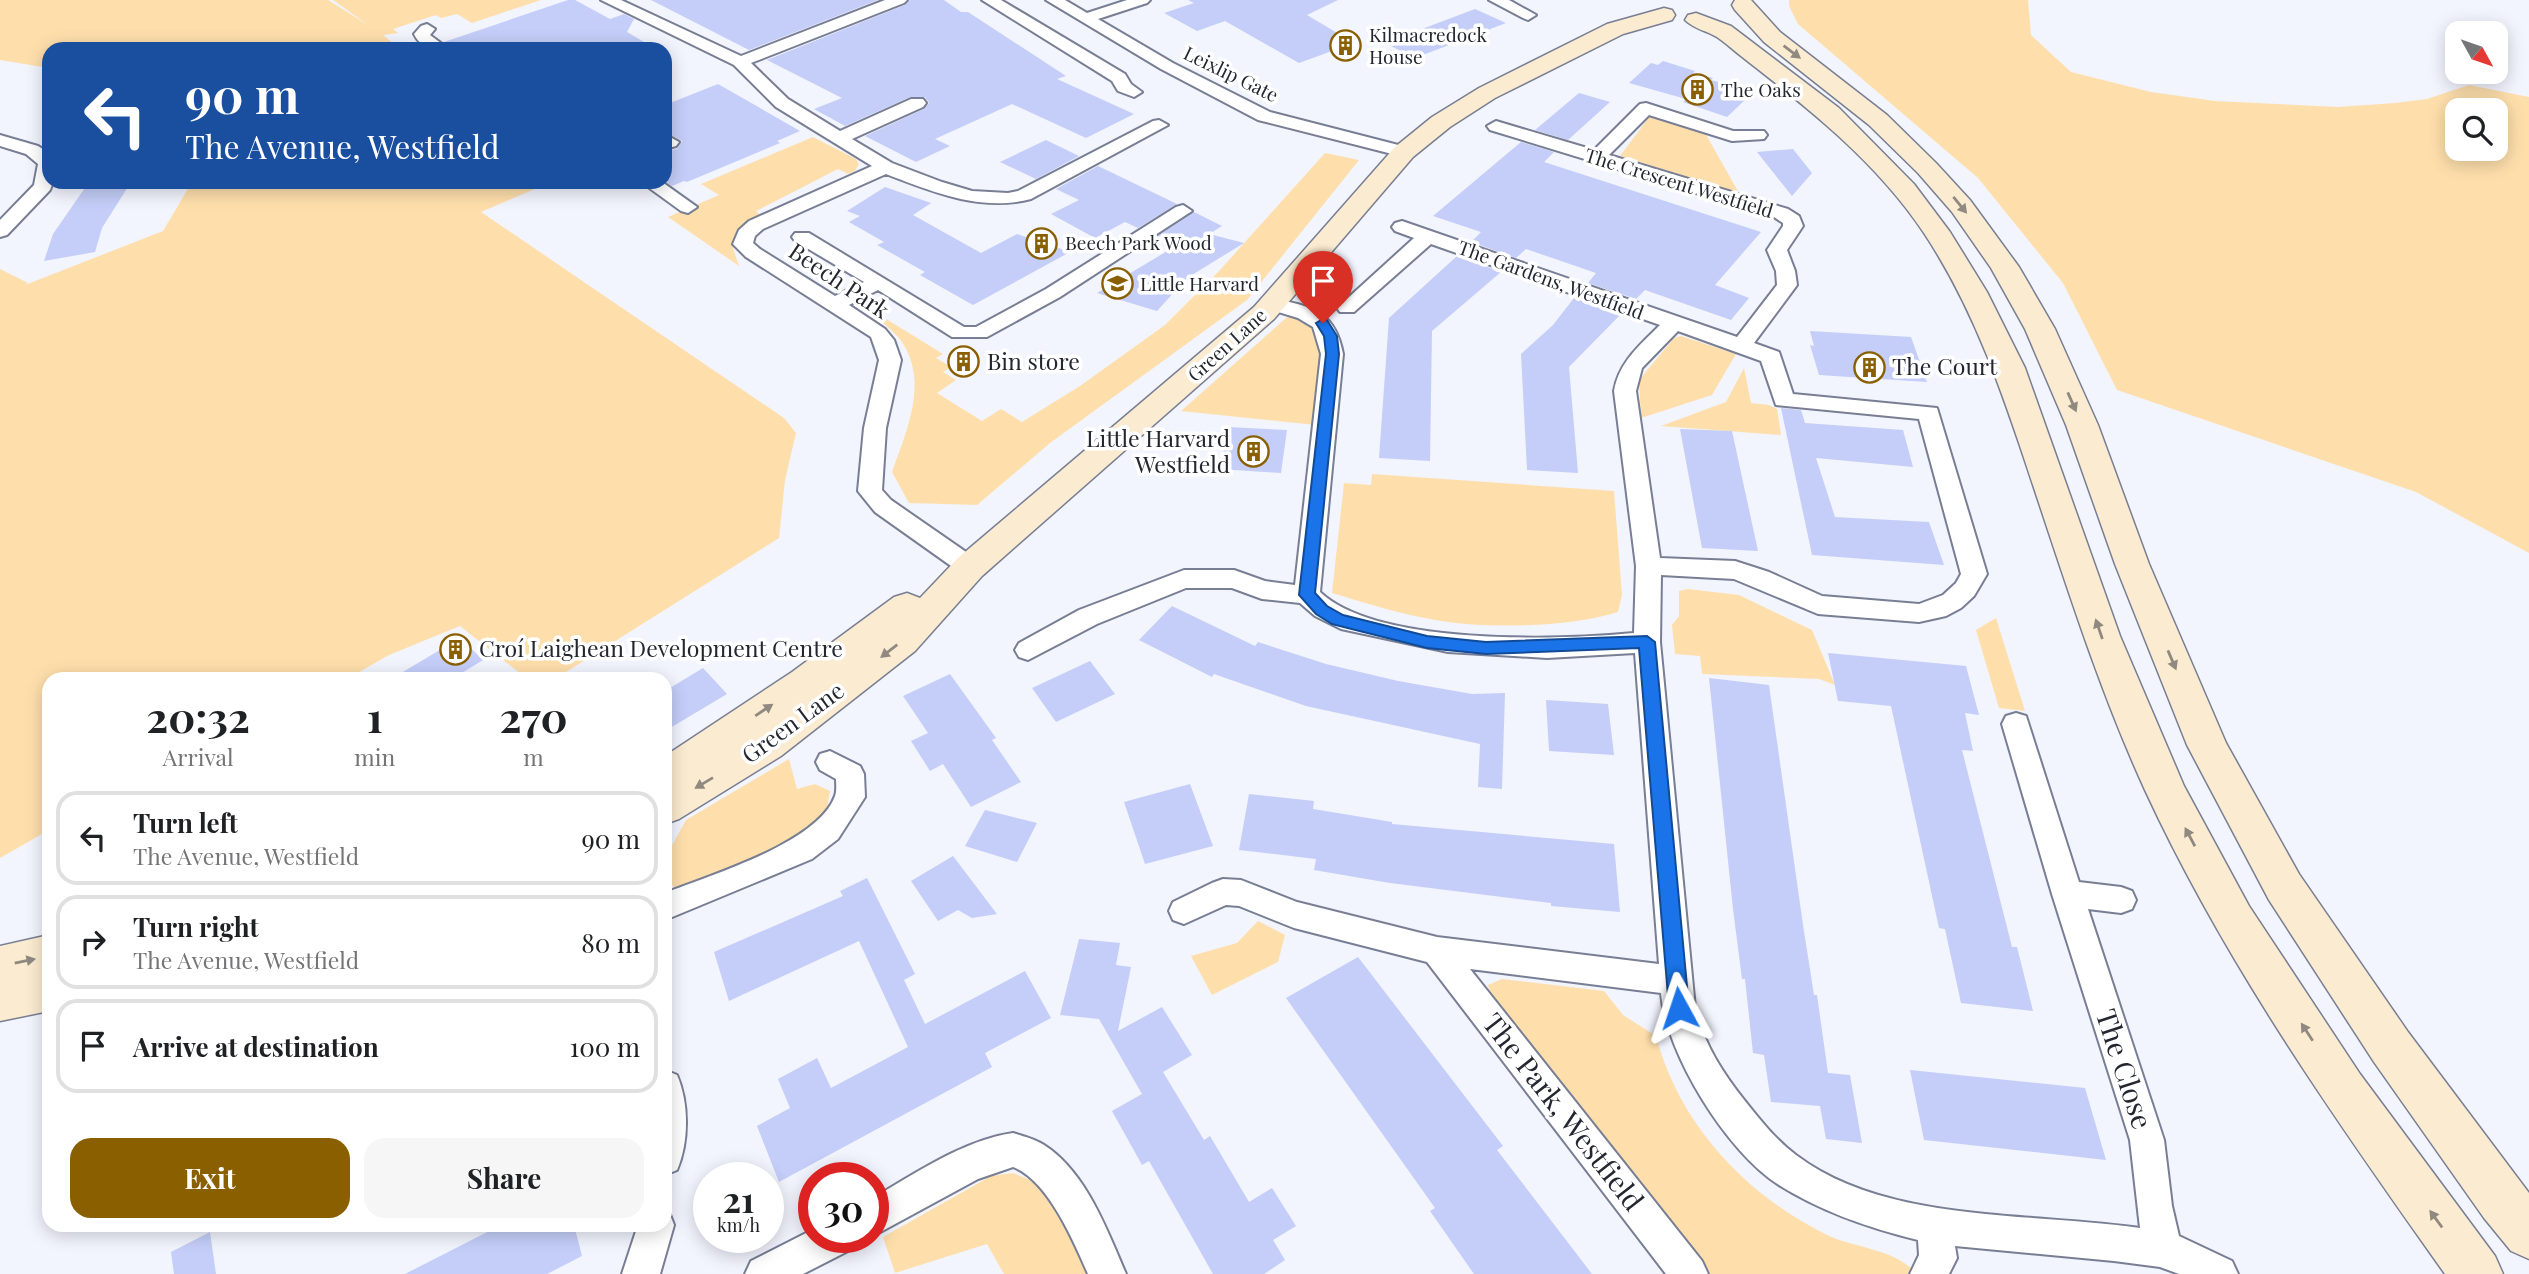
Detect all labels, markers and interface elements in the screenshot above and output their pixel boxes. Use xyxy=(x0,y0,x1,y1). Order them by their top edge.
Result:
place label: Kilmacredock House xyxy=(1369,21,1487,69)
north arrow xyxy=(2445,21,2508,84)
map controls xyxy=(2445,21,2508,161)
building icon: Kilmacredock House xyxy=(1329,29,1363,63)
street label: Leixlip Gate xyxy=(1180,39,1283,107)
one-way arrow xyxy=(1783,45,1801,59)
text: 90 m xyxy=(185,61,299,126)
icon: left xyxy=(70,70,161,161)
building icon: The Oaks xyxy=(1681,73,1715,107)
place label: The Oaks xyxy=(1721,76,1801,102)
button: search xyxy=(2445,98,2508,161)
text: The Avenue, Westfield xyxy=(185,124,500,167)
street label: The Crescent Westfield xyxy=(1582,141,1777,223)
one-way arrow xyxy=(1952,196,1967,214)
building icon: Beech Park Wood xyxy=(1025,226,1059,260)
place label: Beech Park Wood xyxy=(1065,229,1212,255)
street label: The Gardens, Westfield xyxy=(1455,233,1648,325)
street label: Beech Park xyxy=(783,235,897,325)
pin xyxy=(1293,251,1353,323)
icon: arrive xyxy=(1304,262,1342,300)
school or university icon: Little Harvard xyxy=(1100,267,1134,301)
place label: Little Harvard xyxy=(1140,270,1259,296)
street label: Green Lane xyxy=(1181,302,1272,387)
building icon: Bin store xyxy=(947,345,981,379)
place label: Bin store xyxy=(987,345,1080,376)
building icon: The Court xyxy=(1852,350,1886,384)
place label: The Court xyxy=(1892,350,1998,381)
one-way arrow xyxy=(2066,392,2078,412)
place label: Little Harvard Westfield xyxy=(1086,422,1230,479)
building icon: Little Harvard Westfield xyxy=(1236,435,1270,469)
one-way arrow xyxy=(2093,618,2104,639)
building icon: Croí Laighean Development Centre xyxy=(439,632,473,666)
place label: Croí Laighean Development Centre xyxy=(479,632,843,663)
one-way arrow xyxy=(880,644,898,658)
one-way arrow xyxy=(2167,649,2178,670)
street label: Green Lane xyxy=(735,674,849,769)
text: 20:32 xyxy=(146,688,250,744)
text: 1 xyxy=(367,688,383,744)
text: 270 xyxy=(500,688,568,744)
one-way arrow xyxy=(754,704,773,717)
text: Arrival xyxy=(163,741,234,772)
text: min xyxy=(354,741,395,772)
text: m xyxy=(523,741,544,772)
one-way arrow xyxy=(695,777,714,789)
text: Turn left xyxy=(133,805,238,840)
icon: left xyxy=(74,819,112,857)
text: 90 m xyxy=(582,821,640,856)
one-way arrow xyxy=(2184,827,2196,847)
text: The Avenue, Westfield xyxy=(133,840,359,871)
text: Turn right xyxy=(133,909,259,944)
icon: right xyxy=(74,923,112,961)
text: 80 m xyxy=(581,925,640,960)
text: The Avenue, Westfield xyxy=(133,944,359,975)
one-way arrow xyxy=(14,955,36,966)
position arrow xyxy=(1642,971,1716,1045)
street label: The Close xyxy=(2089,1004,2162,1133)
street label: The Park, Westfield xyxy=(1475,1005,1653,1217)
one-way arrow xyxy=(2300,1023,2313,1042)
icon: arrive xyxy=(74,1027,112,1065)
text: Arrive at destination xyxy=(133,1029,379,1064)
text: 100 m xyxy=(570,1029,640,1064)
button: Exit xyxy=(70,1138,350,1218)
button: Share xyxy=(364,1138,644,1218)
speed limit sign: 30 xyxy=(798,1162,889,1253)
text: 21 xyxy=(723,1175,754,1222)
one-way arrow xyxy=(2429,1210,2443,1228)
text: km/h xyxy=(717,1213,760,1237)

